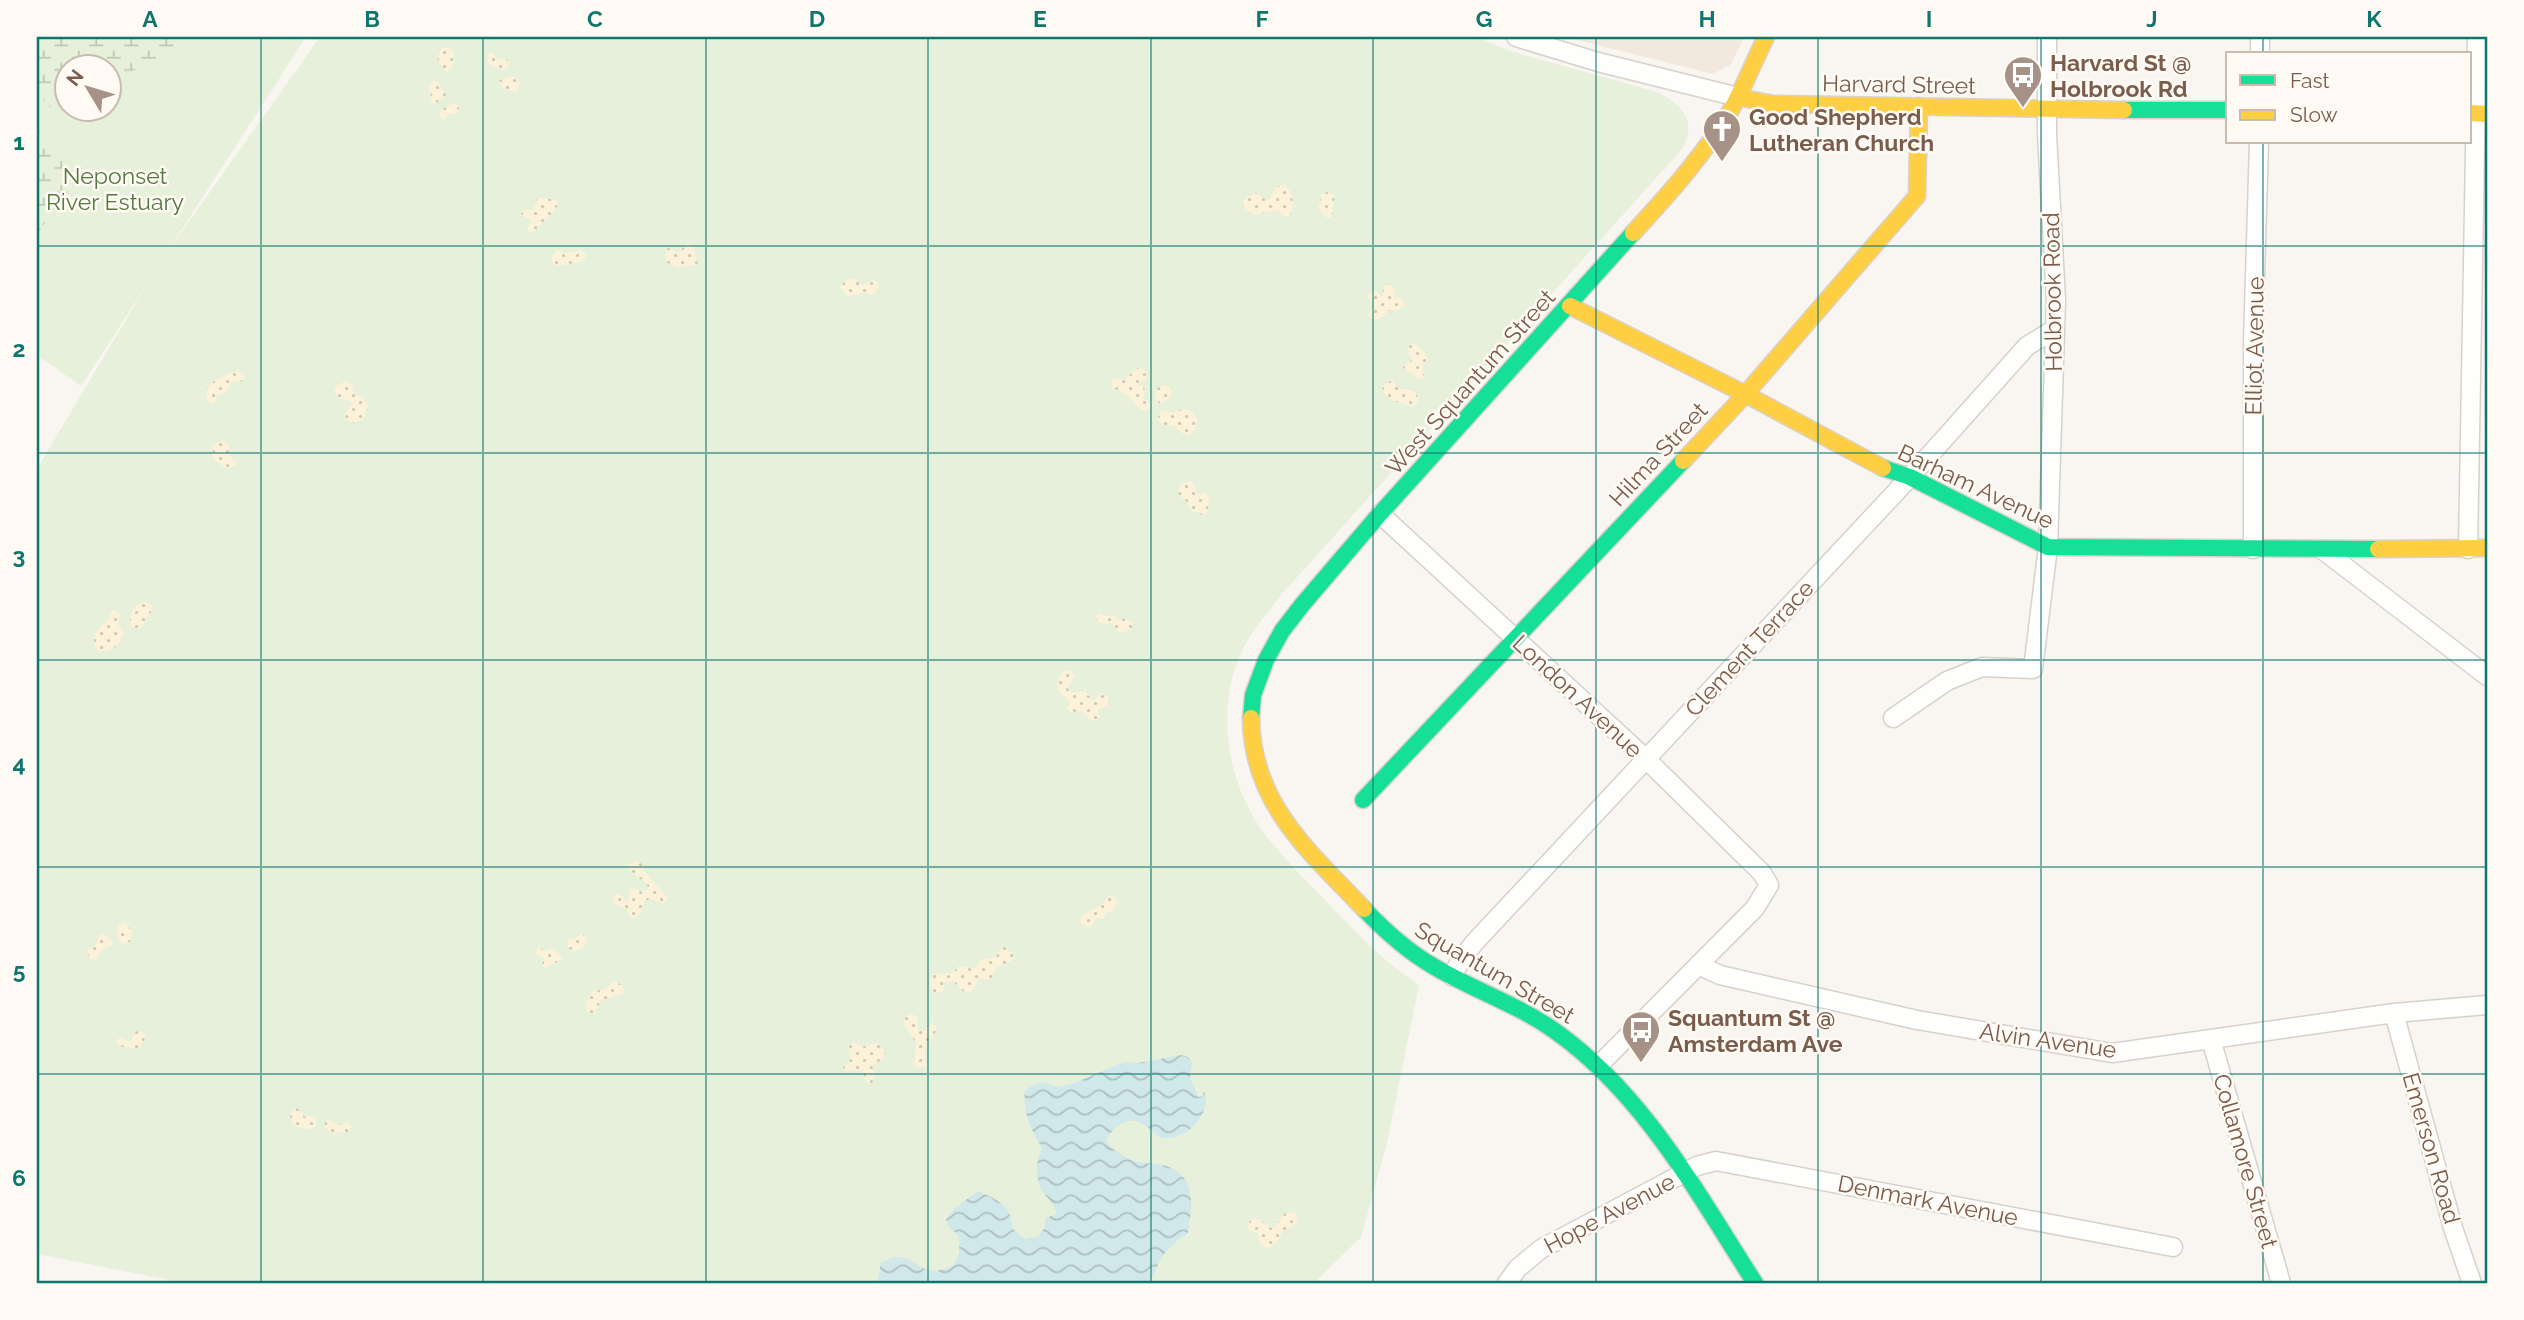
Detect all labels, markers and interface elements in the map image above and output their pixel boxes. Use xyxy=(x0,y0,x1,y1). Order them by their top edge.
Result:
text: A xyxy=(142,5,158,32)
text: B xyxy=(364,5,380,32)
text: C xyxy=(587,5,603,32)
text: D xyxy=(809,5,825,32)
text: E xyxy=(1033,5,1047,32)
text: F xyxy=(1255,5,1269,32)
text: G xyxy=(1476,5,1492,32)
text: H xyxy=(1698,5,1716,32)
text: I xyxy=(1926,5,1932,32)
text: J xyxy=(2146,5,2158,32)
text: K xyxy=(2366,5,2382,32)
place label: Harvard St @ Holbrook Rd xyxy=(2050,49,2191,102)
north arrow xyxy=(52,52,122,122)
legend xyxy=(2226,52,2472,144)
bus stop icon: Harvard St @ Holbrook Rd xyxy=(2002,54,2044,109)
text: N xyxy=(61,65,88,90)
text: Fast xyxy=(2290,68,2330,93)
street label: Harvard Street xyxy=(1822,69,1976,99)
text: Slow xyxy=(2290,102,2338,127)
place label: Good Shepherd Lutheran Church xyxy=(1749,103,1934,156)
church icon: Good Shepherd Lutheran Church xyxy=(1701,108,1743,163)
text: 1 xyxy=(13,128,25,155)
park label: Neponset River Estuary xyxy=(46,162,184,215)
street label: Holbrook Road xyxy=(2037,212,2067,372)
street label: Elliot Avenue xyxy=(2239,276,2269,416)
street label: West Squantum Street xyxy=(1380,283,1561,480)
text: 2 xyxy=(13,335,25,362)
street label: Hilma Street xyxy=(1603,396,1713,511)
street label: Barham Avenue xyxy=(1894,438,2058,534)
text: 3 xyxy=(13,542,25,569)
street label: Clement Terrace xyxy=(1679,574,1819,722)
street label: London Avenue xyxy=(1508,629,1648,763)
text: 4 xyxy=(12,750,26,777)
street label: Squantum Street xyxy=(1410,915,1580,1029)
text: 5 xyxy=(13,957,26,984)
place label: Squantum St @ Amsterdam Ave xyxy=(1668,1004,1843,1057)
bus stop icon: Squantum St @ Amsterdam Ave xyxy=(1620,1009,1662,1064)
street label: Alvin Avenue xyxy=(1978,1017,2118,1063)
street label: Emerson Road xyxy=(2398,1069,2466,1227)
street label: Collamore Street xyxy=(2208,1071,2284,1252)
text: 6 xyxy=(12,1164,26,1191)
street label: Hope Avenue xyxy=(1539,1167,1679,1259)
street label: Denmark Avenue xyxy=(1836,1169,2020,1231)

